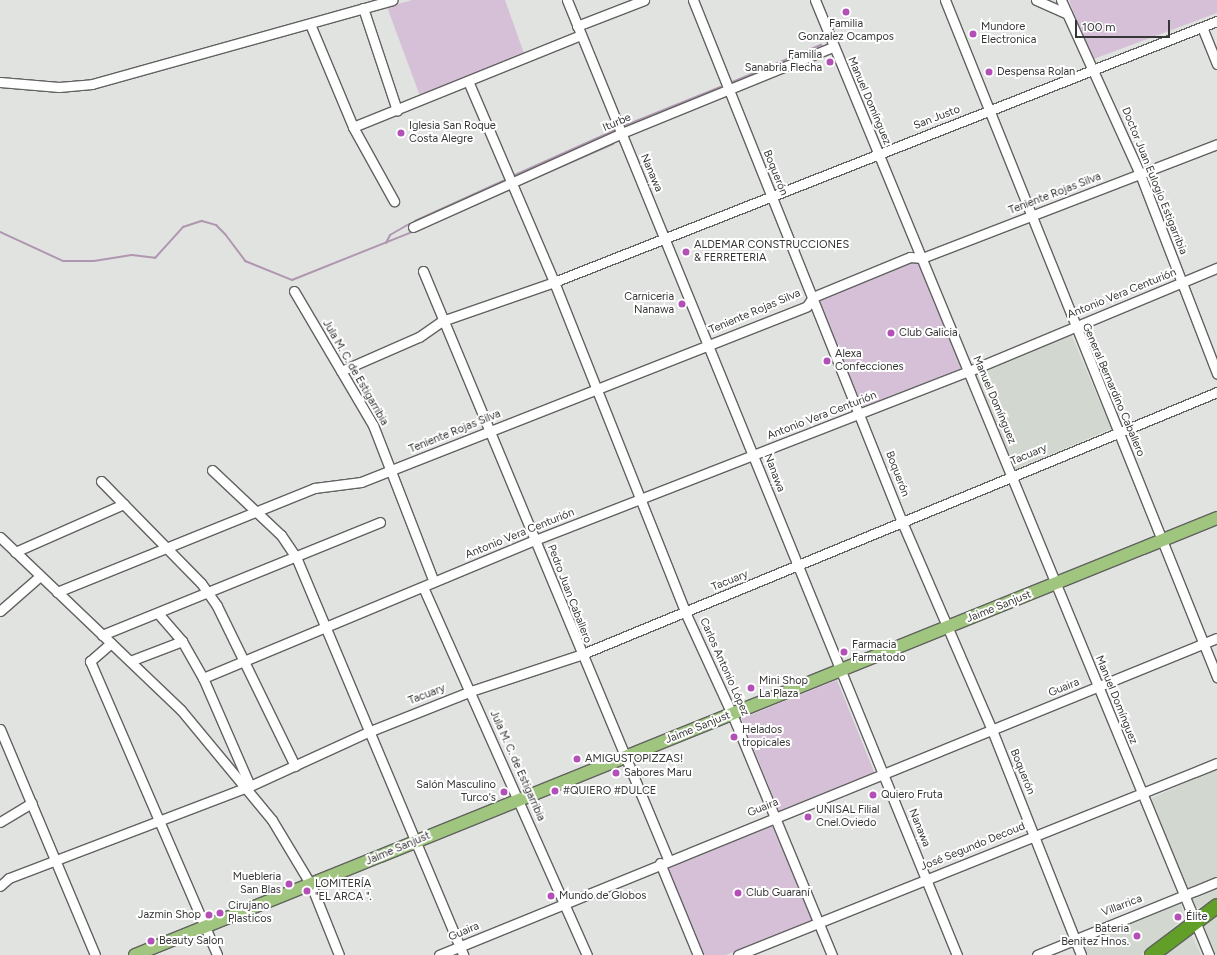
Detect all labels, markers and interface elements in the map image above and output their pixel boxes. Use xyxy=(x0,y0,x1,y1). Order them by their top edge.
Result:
marker: Familia Gonzalez Ocampos xyxy=(841,7,851,17)
scale bar xyxy=(1077,12,1172,38)
place label: Familia Gonzalez Ocampos xyxy=(798,18,894,44)
text: 100 m xyxy=(1082,20,1116,34)
place label: Mundore Electronica xyxy=(981,21,1036,47)
marker: Mundore Electronica xyxy=(968,29,978,39)
place label: Familia Sanabria Flecha xyxy=(745,49,822,75)
street label: Manuel Domínguez xyxy=(844,55,894,147)
marker: Familia Sanabria Flecha xyxy=(825,57,835,67)
place label: Despensa Rolan xyxy=(997,65,1075,79)
marker: Despensa Rolan xyxy=(984,67,994,77)
street label: San Justo xyxy=(912,103,962,133)
street label: Doctor Juan Eulogio Estigarribia xyxy=(1118,105,1190,257)
street label: Iturbe xyxy=(601,111,633,135)
place label: Iglesia San Roque Costa Alegre xyxy=(409,120,496,146)
marker: Iglesia San Roque Costa Alegre xyxy=(396,128,406,138)
street label: Boquerón xyxy=(760,148,790,198)
street label: Nanawa xyxy=(637,152,665,194)
street label: Teniente Rojas Silva xyxy=(1007,170,1103,218)
place label: ALDEMAR CONSTRUCCIONES & FERRETERIA xyxy=(694,239,849,265)
marker: ALDEMAR CONSTRUCCIONES & FERRETERIA xyxy=(681,247,691,257)
street label: Antonio Vera Centurión xyxy=(1066,266,1178,322)
street label: Teniente Rojas Silva xyxy=(707,287,803,337)
place label: Carniceria Nanawa xyxy=(624,291,674,317)
marker: Carniceria Nanawa xyxy=(677,299,687,309)
street label: Jula M. C. de Estigarribia xyxy=(319,318,391,428)
street label: General Bernardino Caballero xyxy=(1079,321,1147,459)
place label: Club Galicia xyxy=(899,326,958,340)
marker: Club Galicia xyxy=(886,328,896,338)
place label: Alexa Confecciones xyxy=(835,348,904,374)
street label: Manuel Domínguez xyxy=(969,354,1019,446)
marker: Alexa Confecciones xyxy=(822,356,832,366)
street label: Antonio Vera Centurión xyxy=(765,389,879,443)
street label: Teniente Rojas Silva xyxy=(407,408,503,456)
street label: Tacuary xyxy=(1009,441,1049,469)
street label: Boquerón xyxy=(882,449,912,499)
street label: Nanawa xyxy=(761,452,787,494)
street label: Antonio Vera Centurión xyxy=(464,506,576,562)
street label: Pedro Juan Caballero xyxy=(544,543,594,645)
street label: Tacuary xyxy=(710,568,750,594)
street label: Jaime Sanjust xyxy=(965,588,1033,626)
street label: Carlos Antonio López xyxy=(696,616,752,718)
place label: Farmacia Farmatodo xyxy=(852,639,906,665)
marker: Farmacia Farmatodo xyxy=(839,647,849,657)
street label: Manuel Domínguez xyxy=(1092,654,1140,746)
place label: Mini Shop La Plaza xyxy=(759,675,808,701)
street label: Guaira xyxy=(1047,676,1081,700)
street label: Tacuary xyxy=(407,682,447,708)
marker: Mini Shop La Plaza xyxy=(746,683,756,693)
street label: Jula M. C. de Estigarribia xyxy=(487,709,547,823)
street label: Jaime Sanjust xyxy=(664,709,732,747)
place label: Helados tropicales xyxy=(742,724,790,750)
marker: Helados tropicales xyxy=(729,732,739,742)
street label: Boquerón xyxy=(1007,747,1037,797)
place label: AMIGUSTOPIZZAS! xyxy=(585,752,683,766)
marker: AMIGUSTOPIZZAS! xyxy=(572,754,582,764)
place label: Sabores Maru xyxy=(624,766,692,780)
marker: Sabores Maru xyxy=(611,768,621,778)
place label: Salón Masculino Turco's xyxy=(416,779,496,805)
place label: #QUIERO #DULCE xyxy=(563,784,656,798)
marker: #QUIERO #DULCE xyxy=(550,786,560,796)
marker: Salón Masculino Turco's xyxy=(499,787,509,797)
place label: Quiero Fruta xyxy=(881,788,943,802)
marker: Quiero Fruta xyxy=(868,790,878,800)
street label: Guaira xyxy=(746,796,780,820)
place label: UNISAL Filial Cnel.Oviedo xyxy=(816,804,879,830)
street label: Nanawa xyxy=(905,807,933,849)
marker: UNISAL Filial Cnel.Oviedo xyxy=(803,812,813,822)
street label: José Segundo Decoud xyxy=(919,820,1027,874)
street label: Jaime Sanjust xyxy=(364,829,432,869)
place label: Muebleria San Blas xyxy=(233,871,281,897)
place label: LOMITERÍA "EL ARCA ". xyxy=(315,878,372,904)
marker: Muebleria San Blas xyxy=(284,879,294,889)
marker: LOMITERÍA "EL ARCA ". xyxy=(302,886,312,896)
place label: Club Guaraní xyxy=(746,886,810,900)
marker: Club Guaraní xyxy=(733,888,743,898)
place label: Mundo de Globos xyxy=(559,889,646,903)
marker: Mundo de Globos xyxy=(546,891,556,901)
street label: Villarrica xyxy=(1100,892,1144,920)
place label: Cirujano Plasticos xyxy=(228,900,272,926)
place label: Jazmin Shop xyxy=(138,908,201,922)
marker: Cirujano Plasticos xyxy=(215,908,225,918)
marker: Jazmin Shop xyxy=(204,910,214,920)
place label: Élite xyxy=(1186,910,1208,924)
marker: Élite xyxy=(1173,912,1183,922)
street label: Guaira xyxy=(447,920,481,944)
place label: Bateria Benitez Hnos. xyxy=(1061,923,1129,949)
marker: Bateria Benitez Hnos. xyxy=(1132,931,1142,941)
place label: Beauty Salon xyxy=(159,934,223,948)
marker: Beauty Salon xyxy=(146,936,156,946)

